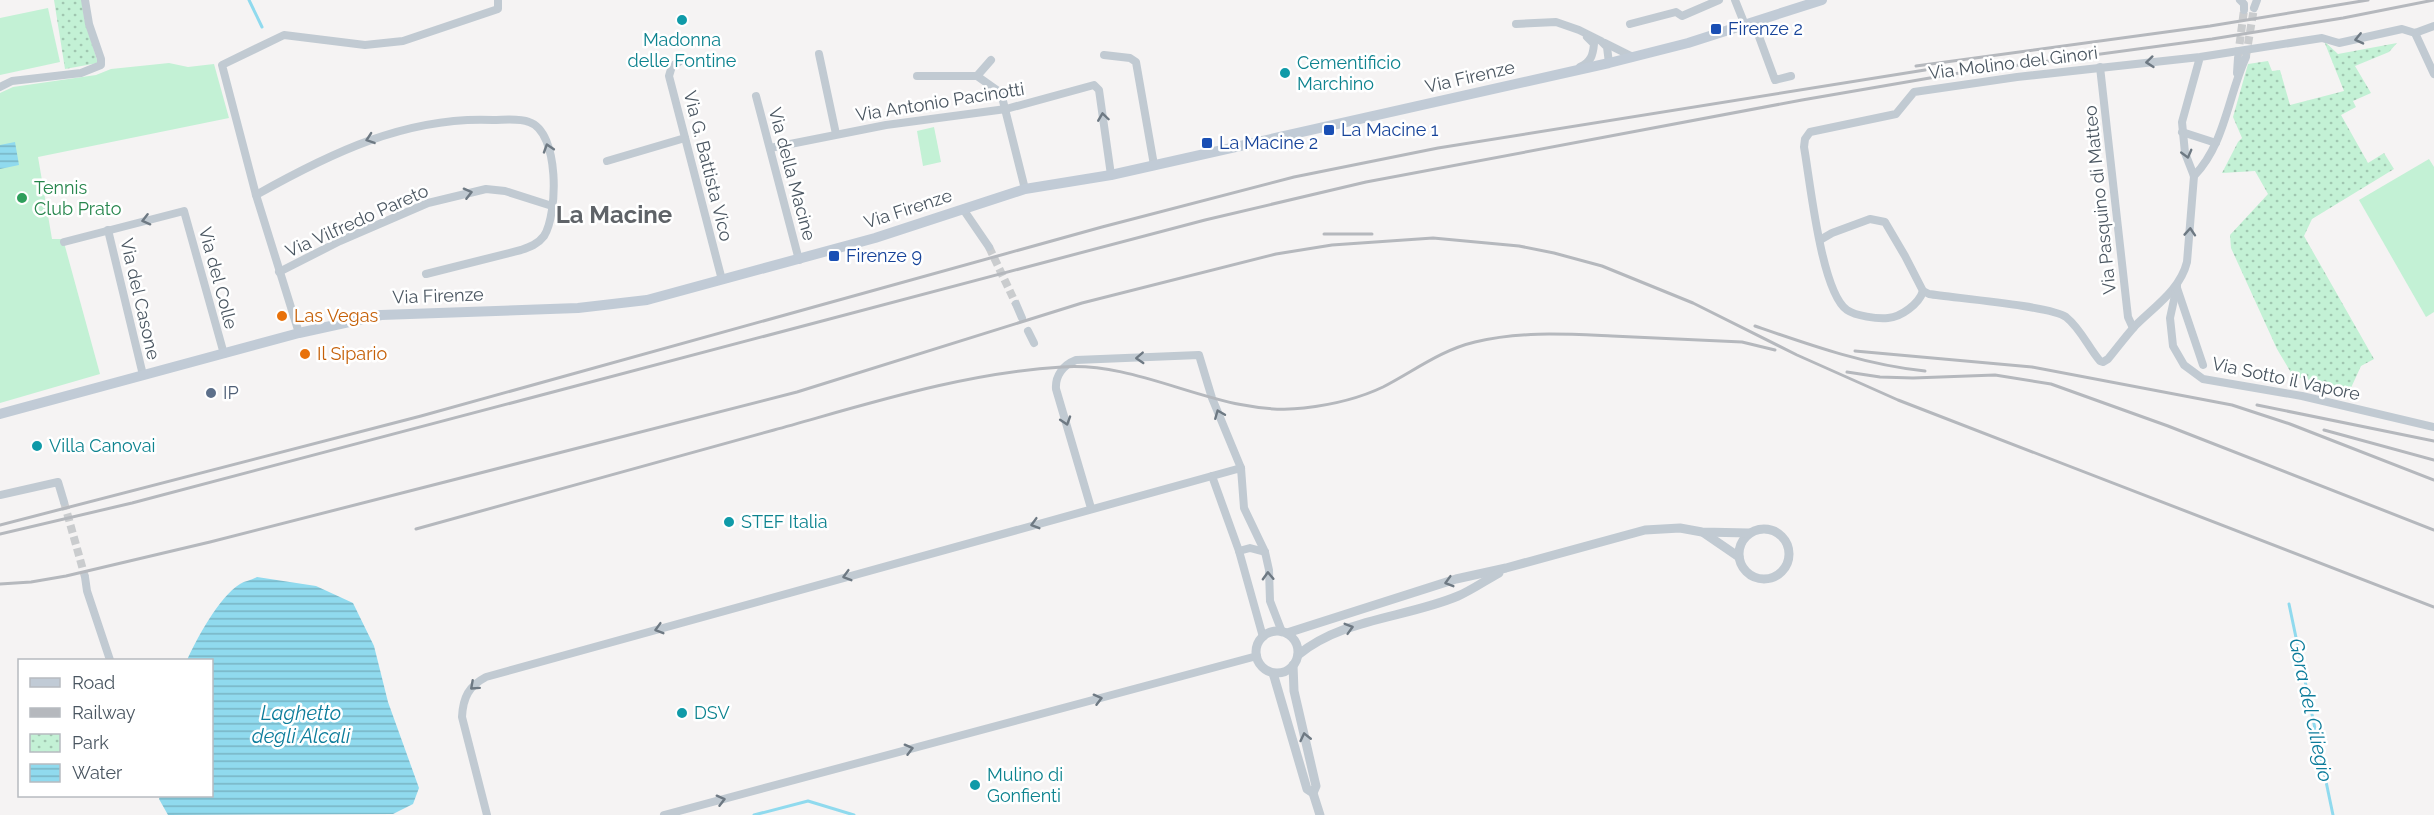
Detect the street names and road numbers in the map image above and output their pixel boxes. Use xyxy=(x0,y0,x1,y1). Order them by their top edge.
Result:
street label: Via Molino del Ginori xyxy=(1927,42,2099,83)
street label: Via Firenze xyxy=(1423,56,1517,97)
street label: Via Antonio Pacinotti xyxy=(854,78,1026,125)
street label: Via G. Battista Vico xyxy=(680,88,737,244)
street label: Via Pasquino di Matteo xyxy=(2079,104,2120,296)
street label: Via della Macine xyxy=(765,105,820,243)
street label: Via Vilfredo Pareto xyxy=(282,180,432,261)
street label: Via Firenze xyxy=(861,184,955,233)
street label: Via del Colle xyxy=(195,225,242,332)
street label: Via del Casone xyxy=(116,236,165,362)
street label: Via Firenze xyxy=(392,283,484,308)
street label: Via Sotto il Vapore xyxy=(2210,353,2363,405)

